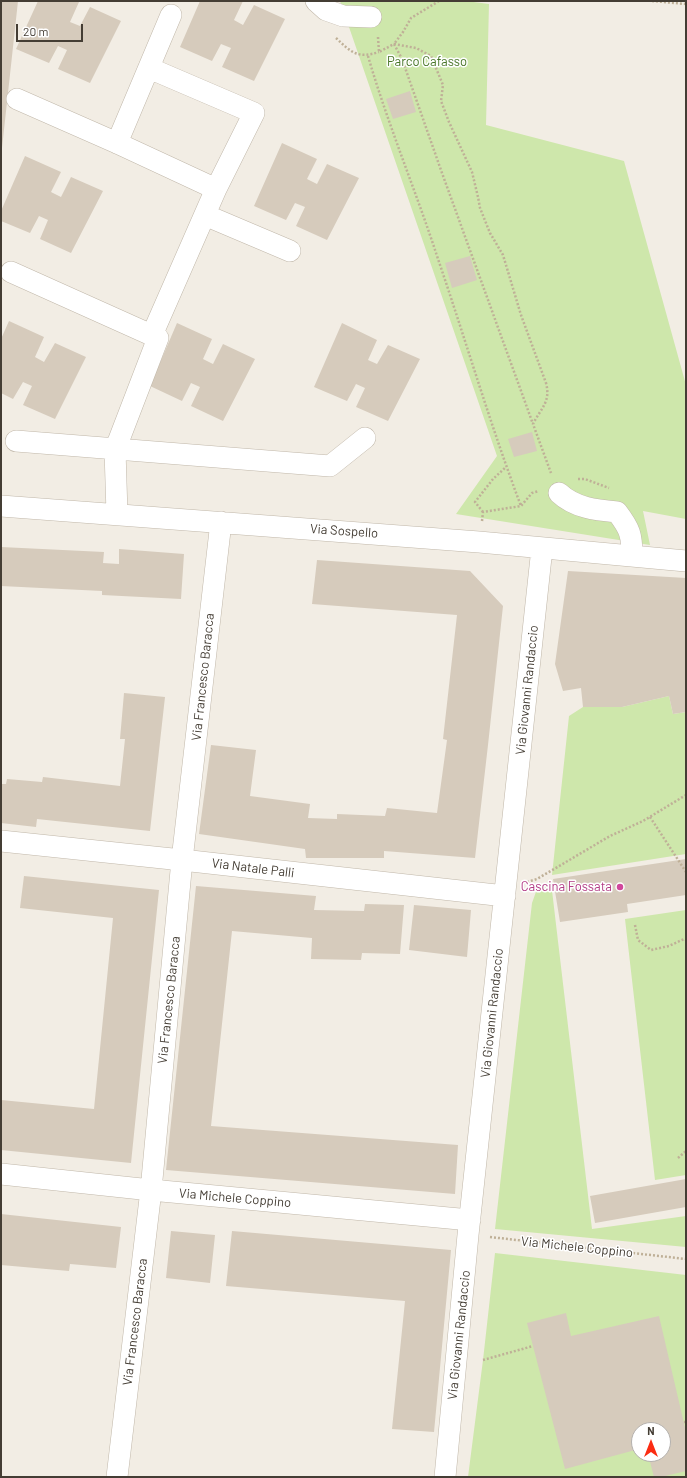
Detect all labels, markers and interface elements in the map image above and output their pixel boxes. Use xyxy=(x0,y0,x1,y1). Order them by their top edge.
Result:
scale bar xyxy=(18,16,85,42)
text: 20 m xyxy=(23,24,49,38)
park label: Parco Cafasso xyxy=(387,54,467,70)
street label: Via Sospello xyxy=(309,521,379,541)
street label: Via Francesco Baracca xyxy=(189,612,217,742)
street label: Via Giovanni Randaccio xyxy=(512,625,542,755)
street label: Via Natale Palli xyxy=(211,855,295,881)
place label: Cascina Fossata xyxy=(521,879,612,895)
marker: Cascina Fossata xyxy=(615,882,625,892)
street label: Via Francesco Baracca xyxy=(155,935,183,1065)
street label: Via Giovanni Randaccio xyxy=(477,948,507,1078)
street label: Via Michele Coppino xyxy=(178,1185,292,1211)
street label: Via Michele Coppino xyxy=(520,1233,634,1261)
street label: Via Francesco Baracca xyxy=(119,1257,151,1387)
street label: Via Giovanni Randaccio xyxy=(444,1270,474,1400)
north arrow xyxy=(631,1422,671,1462)
text: N xyxy=(647,1424,655,1437)

